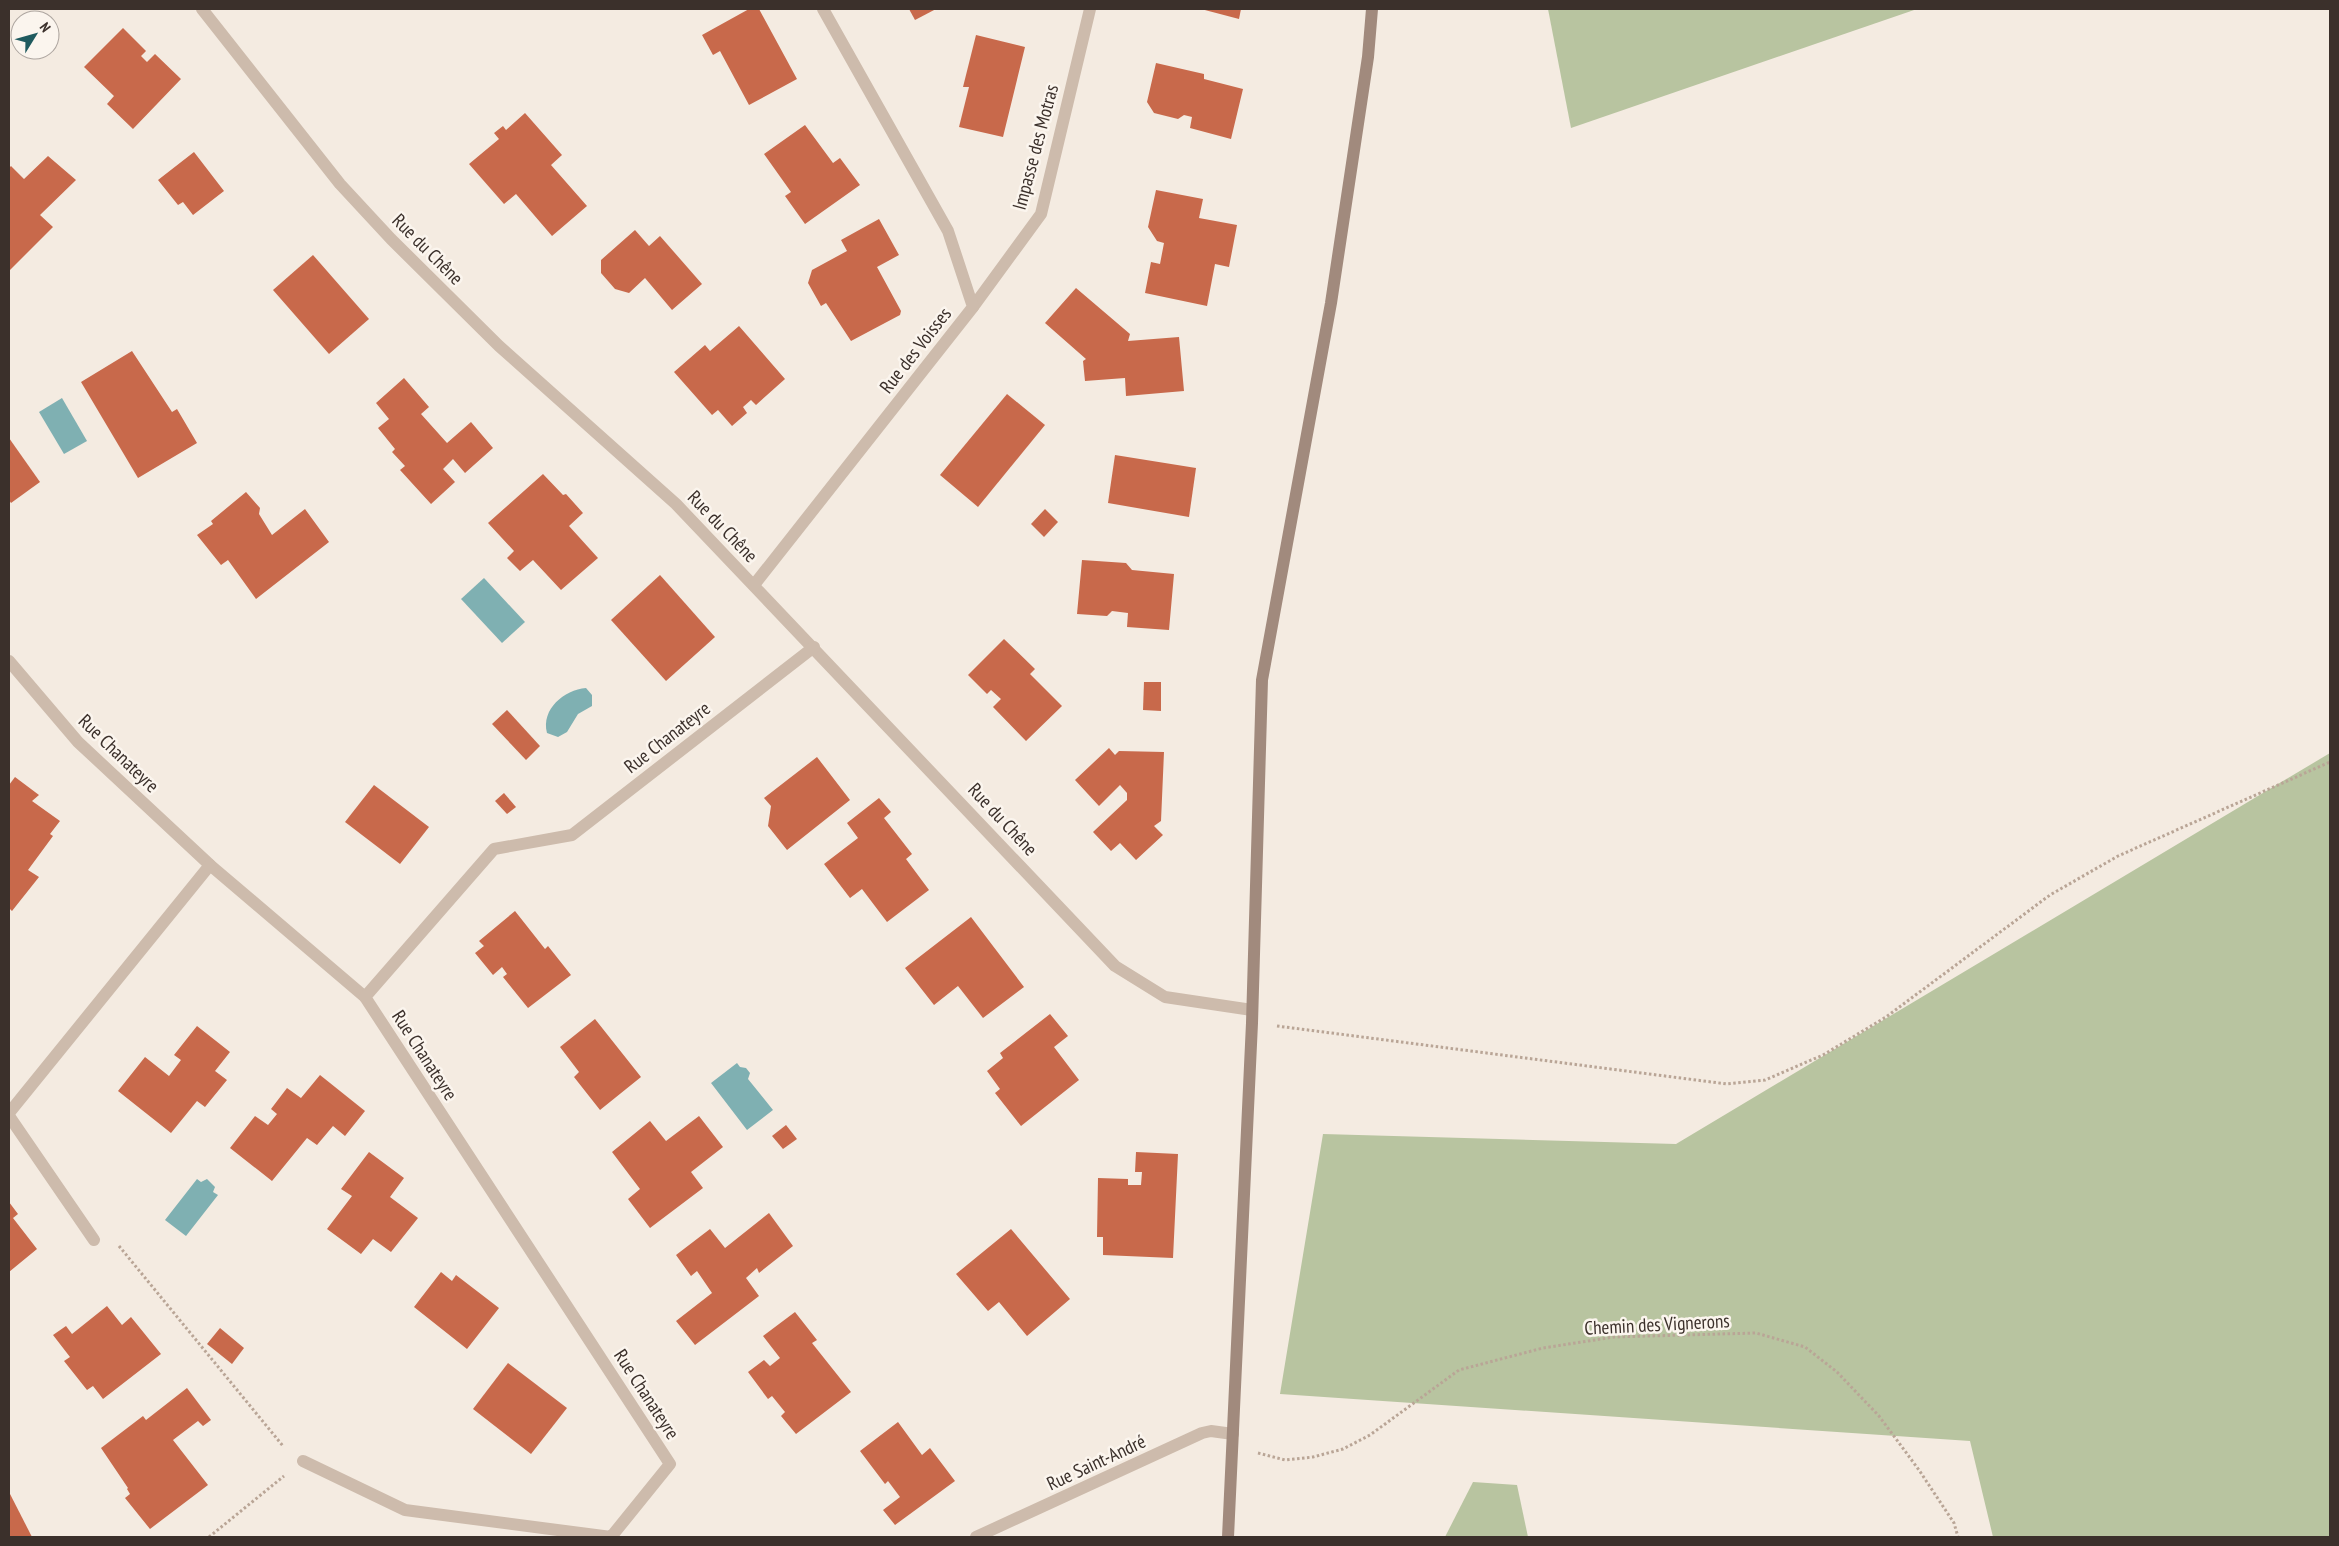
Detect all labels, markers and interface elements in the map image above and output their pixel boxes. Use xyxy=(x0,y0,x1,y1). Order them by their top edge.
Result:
north arrow xyxy=(10,10,60,60)
text: N xyxy=(36,19,55,36)
street label: Impasse des Motras xyxy=(1007,82,1063,212)
street label: Rue du Chêne xyxy=(387,208,469,290)
street label: Rue des Voisses xyxy=(874,302,956,398)
street label: Rue du Chêne xyxy=(683,485,763,567)
street label: Rue Chanateyre xyxy=(619,696,715,778)
street label: Rue Chanateyre xyxy=(74,709,164,797)
street label: Rue du Chêne xyxy=(963,778,1043,861)
street label: Rue Chanateyre xyxy=(387,1005,463,1105)
street label: Chemin des Vignerons xyxy=(1584,1308,1730,1340)
street label: Rue Chanateyre xyxy=(609,1344,685,1444)
street label: Rue Saint-André xyxy=(1043,1429,1149,1495)

